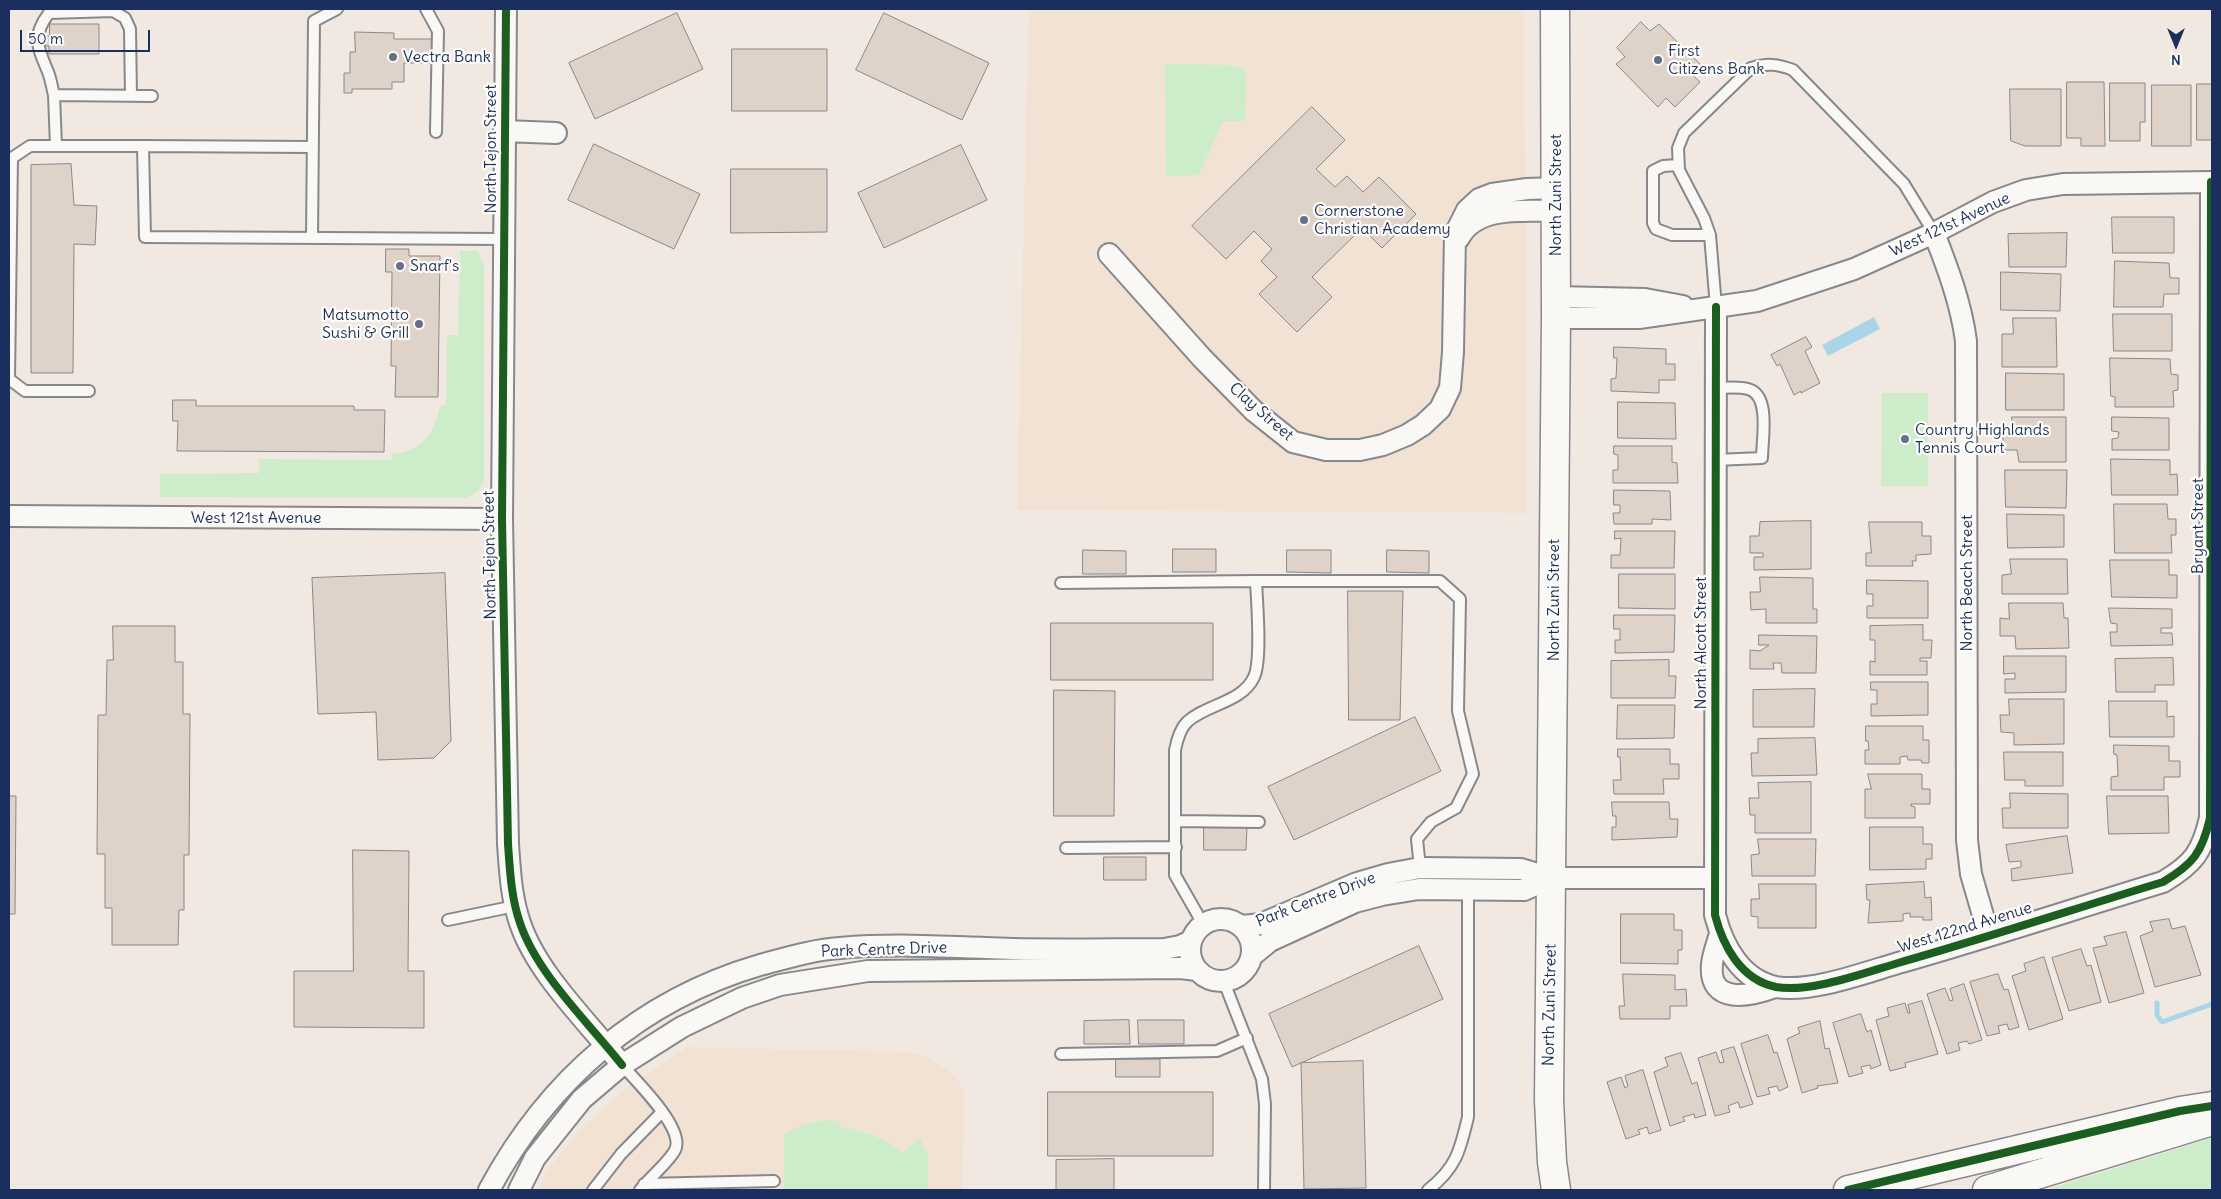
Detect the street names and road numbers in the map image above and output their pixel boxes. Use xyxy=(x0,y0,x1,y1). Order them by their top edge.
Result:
street label: North Tejon Street xyxy=(481,84,501,214)
street label: North Zuni Street xyxy=(1546,134,1566,256)
street label: West 121st Avenue xyxy=(1887,189,2013,261)
street label: Clay Street xyxy=(1225,379,1297,445)
street label: Bryant Street xyxy=(2188,478,2208,574)
street label: North Tejon Street xyxy=(479,490,501,620)
street label: West 121st Avenue xyxy=(191,508,321,528)
street label: North Beach Street xyxy=(1957,515,1977,651)
street label: North Zuni Street xyxy=(1544,539,1564,661)
street label: North Alcott Street xyxy=(1691,577,1711,709)
street label: Park Centre Drive xyxy=(1254,868,1378,932)
street label: West 122nd Avenue xyxy=(1896,898,2034,958)
street label: Park Centre Drive xyxy=(820,938,948,962)
street label: North Zuni Street xyxy=(1539,944,1561,1066)

